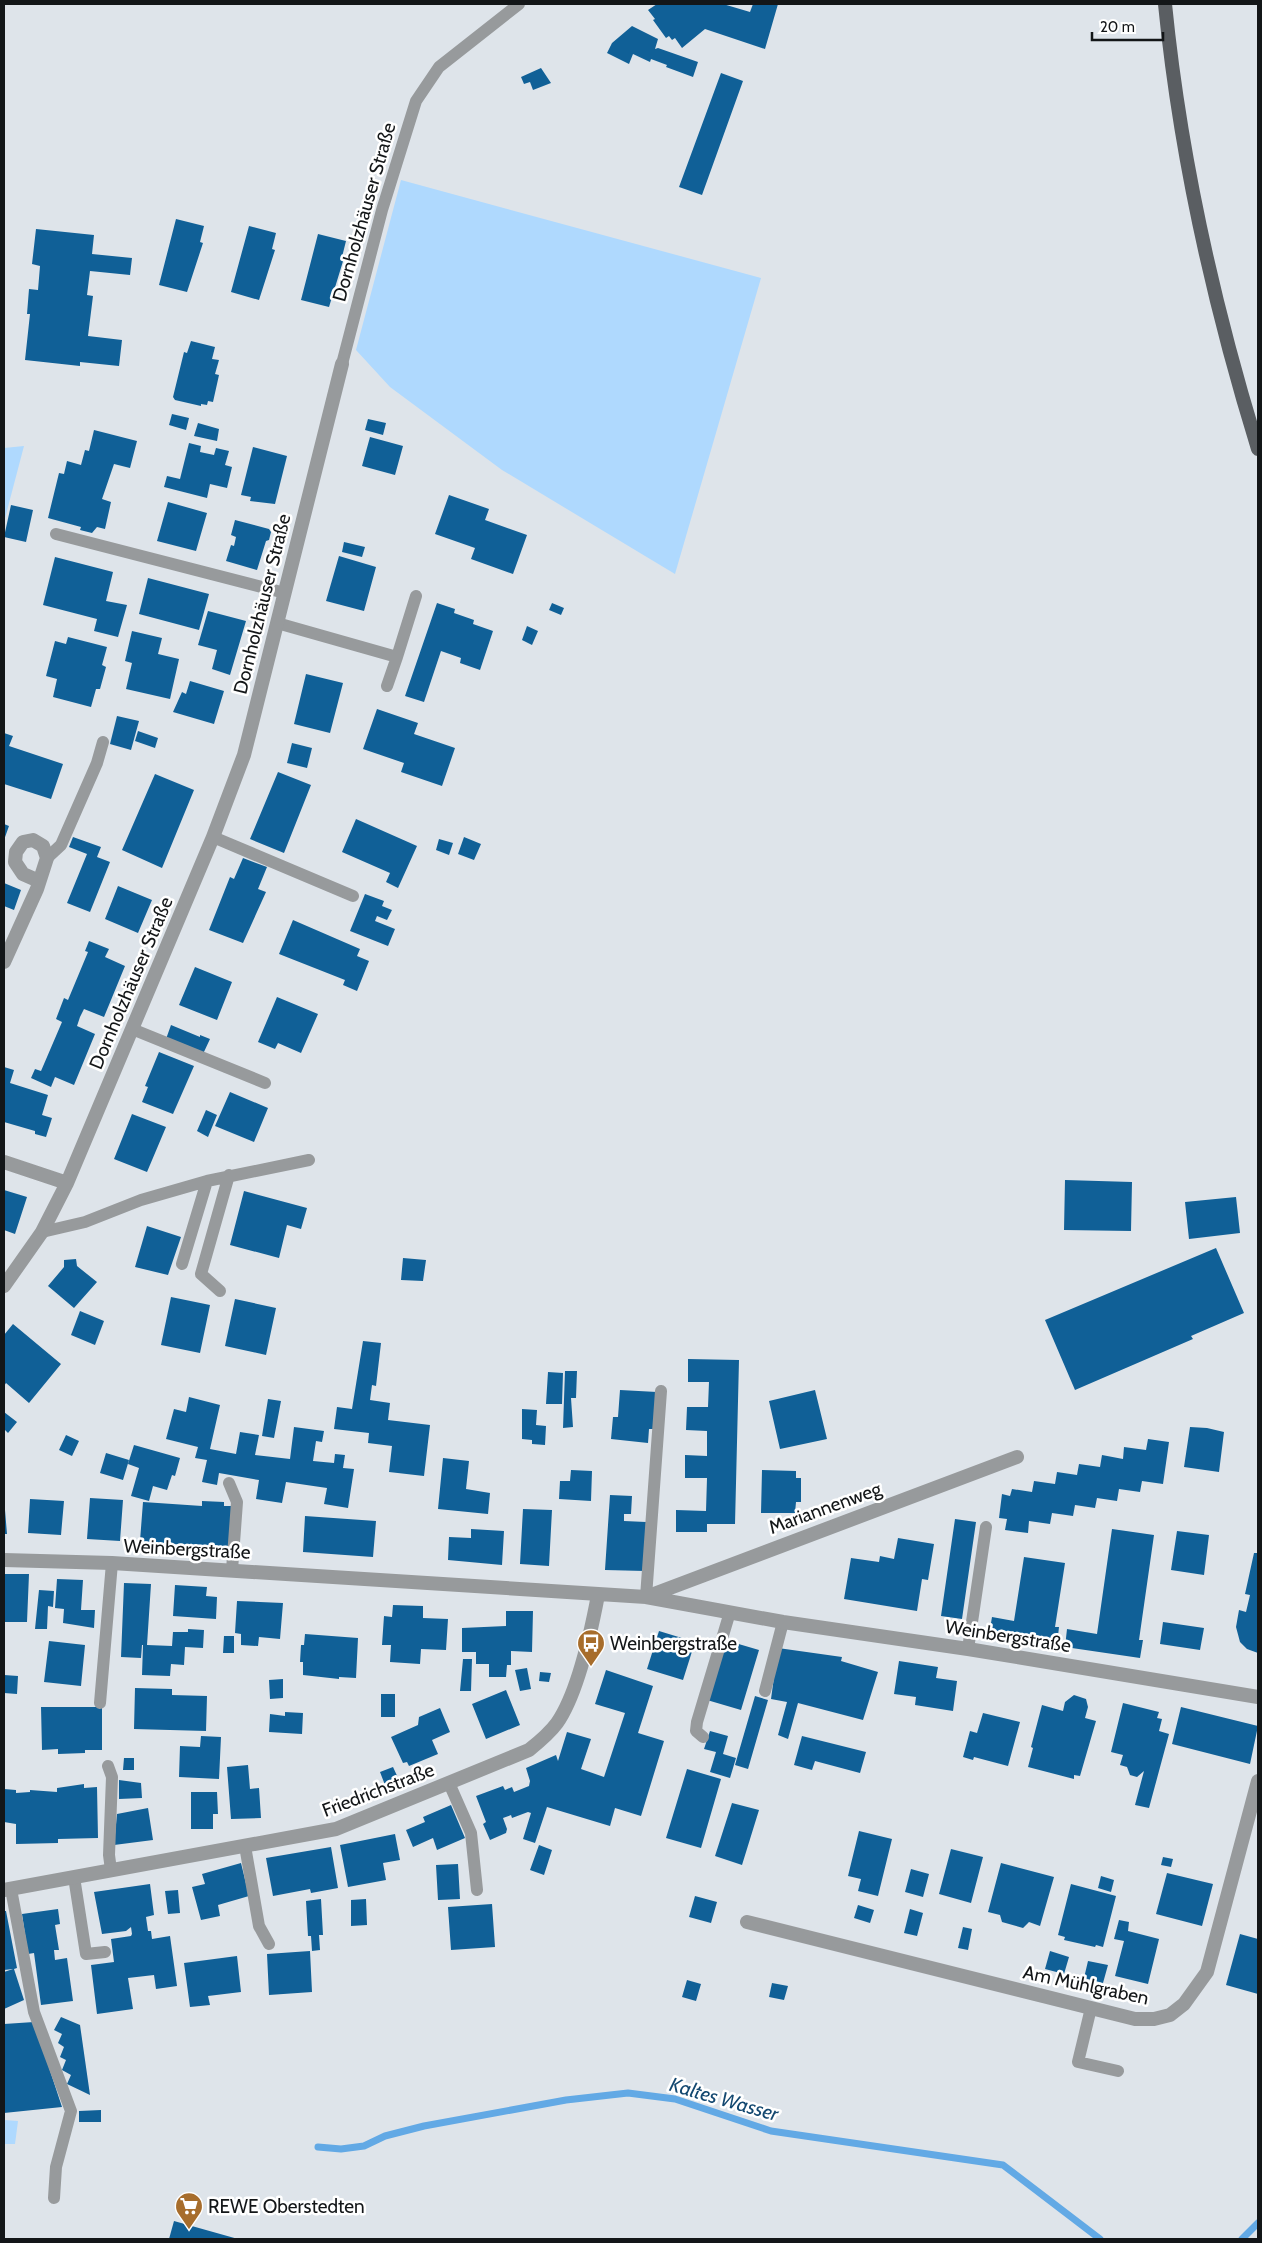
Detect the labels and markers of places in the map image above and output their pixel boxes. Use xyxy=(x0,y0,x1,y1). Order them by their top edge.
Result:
bus stop icon: Weinbergstraße xyxy=(576,1628,606,1667)
place label: Weinbergstraße xyxy=(610,1632,737,1655)
supermarket icon: REWE Oberstedten xyxy=(174,2191,204,2230)
place label: REWE Oberstedten xyxy=(208,2195,365,2218)

